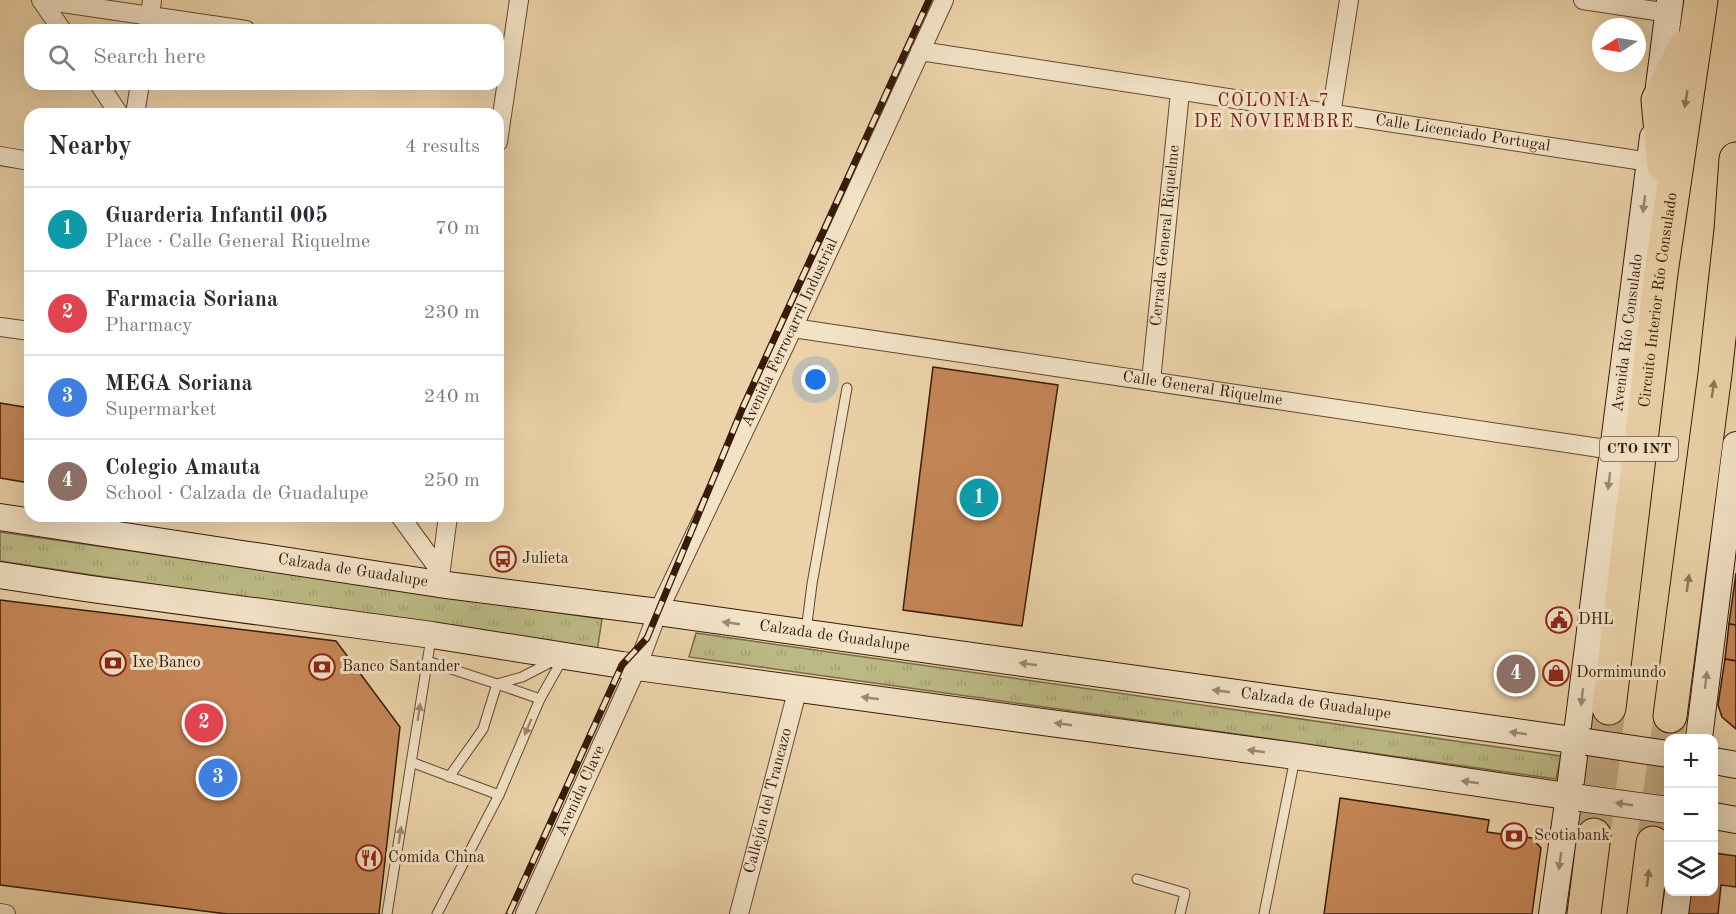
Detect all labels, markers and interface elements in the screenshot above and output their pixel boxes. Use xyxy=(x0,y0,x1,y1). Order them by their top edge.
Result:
north arrow xyxy=(1592,18,1646,72)
search box xyxy=(24,24,504,90)
icon: search xyxy=(45,41,78,74)
text: Search here xyxy=(93,46,206,68)
one-way arrow xyxy=(1682,90,1691,109)
district label: COLONIA 7 DE NOVIEMBRE xyxy=(1194,92,1354,131)
street label: Calle Licenciado Portugal xyxy=(1374,112,1551,155)
text: Nearby xyxy=(48,134,132,160)
text: 4 results xyxy=(405,137,480,157)
street label: Cerrada General Riquelme xyxy=(1149,144,1183,327)
street label: Circuito Interior Río Consulado xyxy=(1637,191,1681,409)
one-way arrow xyxy=(1640,194,1649,213)
text: Guarderia Infantil 005 xyxy=(105,205,328,227)
text: 1 xyxy=(62,219,73,239)
text: 70 m xyxy=(435,219,480,239)
text: Place · Calle General Riquelme xyxy=(105,232,370,252)
street label: Avenida Ferrocarril Industrial xyxy=(739,236,841,430)
street label: Avenida Río Consulado xyxy=(1610,253,1646,413)
text: Farmacia Soriana xyxy=(105,289,278,311)
text: 2 xyxy=(62,303,73,323)
text: 230 m xyxy=(424,303,480,323)
text: Pharmacy xyxy=(105,316,193,336)
your location xyxy=(801,365,830,394)
street label: Calle General Riquelme xyxy=(1121,369,1284,409)
text: MEGA Soriana xyxy=(105,373,253,395)
one-way arrow xyxy=(1709,380,1718,399)
text: 3 xyxy=(62,387,73,407)
text: 240 m xyxy=(424,387,480,407)
text: Supermarket xyxy=(105,400,216,420)
road number: CTO INT xyxy=(1600,437,1678,461)
text: Colegio Amauta xyxy=(105,457,260,479)
text: 4 xyxy=(62,471,73,491)
text: 250 m xyxy=(424,471,480,491)
one-way arrow xyxy=(1605,471,1614,490)
pin: 1 xyxy=(960,476,998,520)
text: School · Calzada de Guadalupe xyxy=(105,484,368,504)
bus stop icon: Julieta xyxy=(488,544,518,574)
place label: Julieta xyxy=(522,551,569,567)
street label: Calzada de Guadalupe xyxy=(277,552,429,590)
one-way arrow xyxy=(1683,573,1692,592)
public building icon: DHL xyxy=(1544,605,1574,635)
place label: DHL xyxy=(1578,612,1614,628)
one-way arrow xyxy=(722,618,741,627)
street label: Calzada de Guadalupe xyxy=(758,618,911,655)
bank icon: Ixe Banco xyxy=(98,648,128,678)
bank icon: Banco Santander xyxy=(307,652,337,682)
pin: 4 xyxy=(1496,652,1536,696)
place label: Ixe Banco xyxy=(132,655,201,671)
shop icon: Dormimundo xyxy=(1541,658,1571,688)
place label: Banco Santander xyxy=(342,659,460,675)
one-way arrow xyxy=(1019,660,1038,669)
place label: Dormimundo xyxy=(1576,665,1666,681)
one-way arrow xyxy=(1702,671,1711,690)
street label: Calzada de Guadalupe xyxy=(1240,686,1392,722)
one-way arrow xyxy=(1212,687,1231,696)
one-way arrow xyxy=(1577,687,1587,706)
one-way arrow xyxy=(860,694,879,703)
pin: 2 xyxy=(184,700,224,746)
one-way arrow xyxy=(415,702,424,721)
one-way arrow xyxy=(523,718,532,736)
one-way arrow xyxy=(1053,720,1072,729)
street label: Callejón del Trancazo xyxy=(742,726,795,875)
one-way arrow xyxy=(1509,728,1528,737)
map controls xyxy=(1664,734,1718,896)
button: + xyxy=(1664,734,1718,788)
street label: Avenida Clave xyxy=(553,743,608,839)
one-way arrow xyxy=(1246,746,1265,755)
pin: 3 xyxy=(198,756,238,800)
one-way arrow xyxy=(1460,777,1479,786)
button: − xyxy=(1664,788,1718,842)
one-way arrow xyxy=(1615,799,1634,808)
bank icon: Scotiabank xyxy=(1499,821,1529,851)
one-way arrow xyxy=(395,826,404,845)
place label: Scotiabank xyxy=(1534,828,1610,844)
button: layers xyxy=(1664,842,1718,896)
restaurant icon: Comida China xyxy=(354,843,384,873)
place label: Comida China xyxy=(388,850,485,866)
one-way arrow xyxy=(1555,852,1564,871)
one-way arrow xyxy=(1644,869,1653,888)

